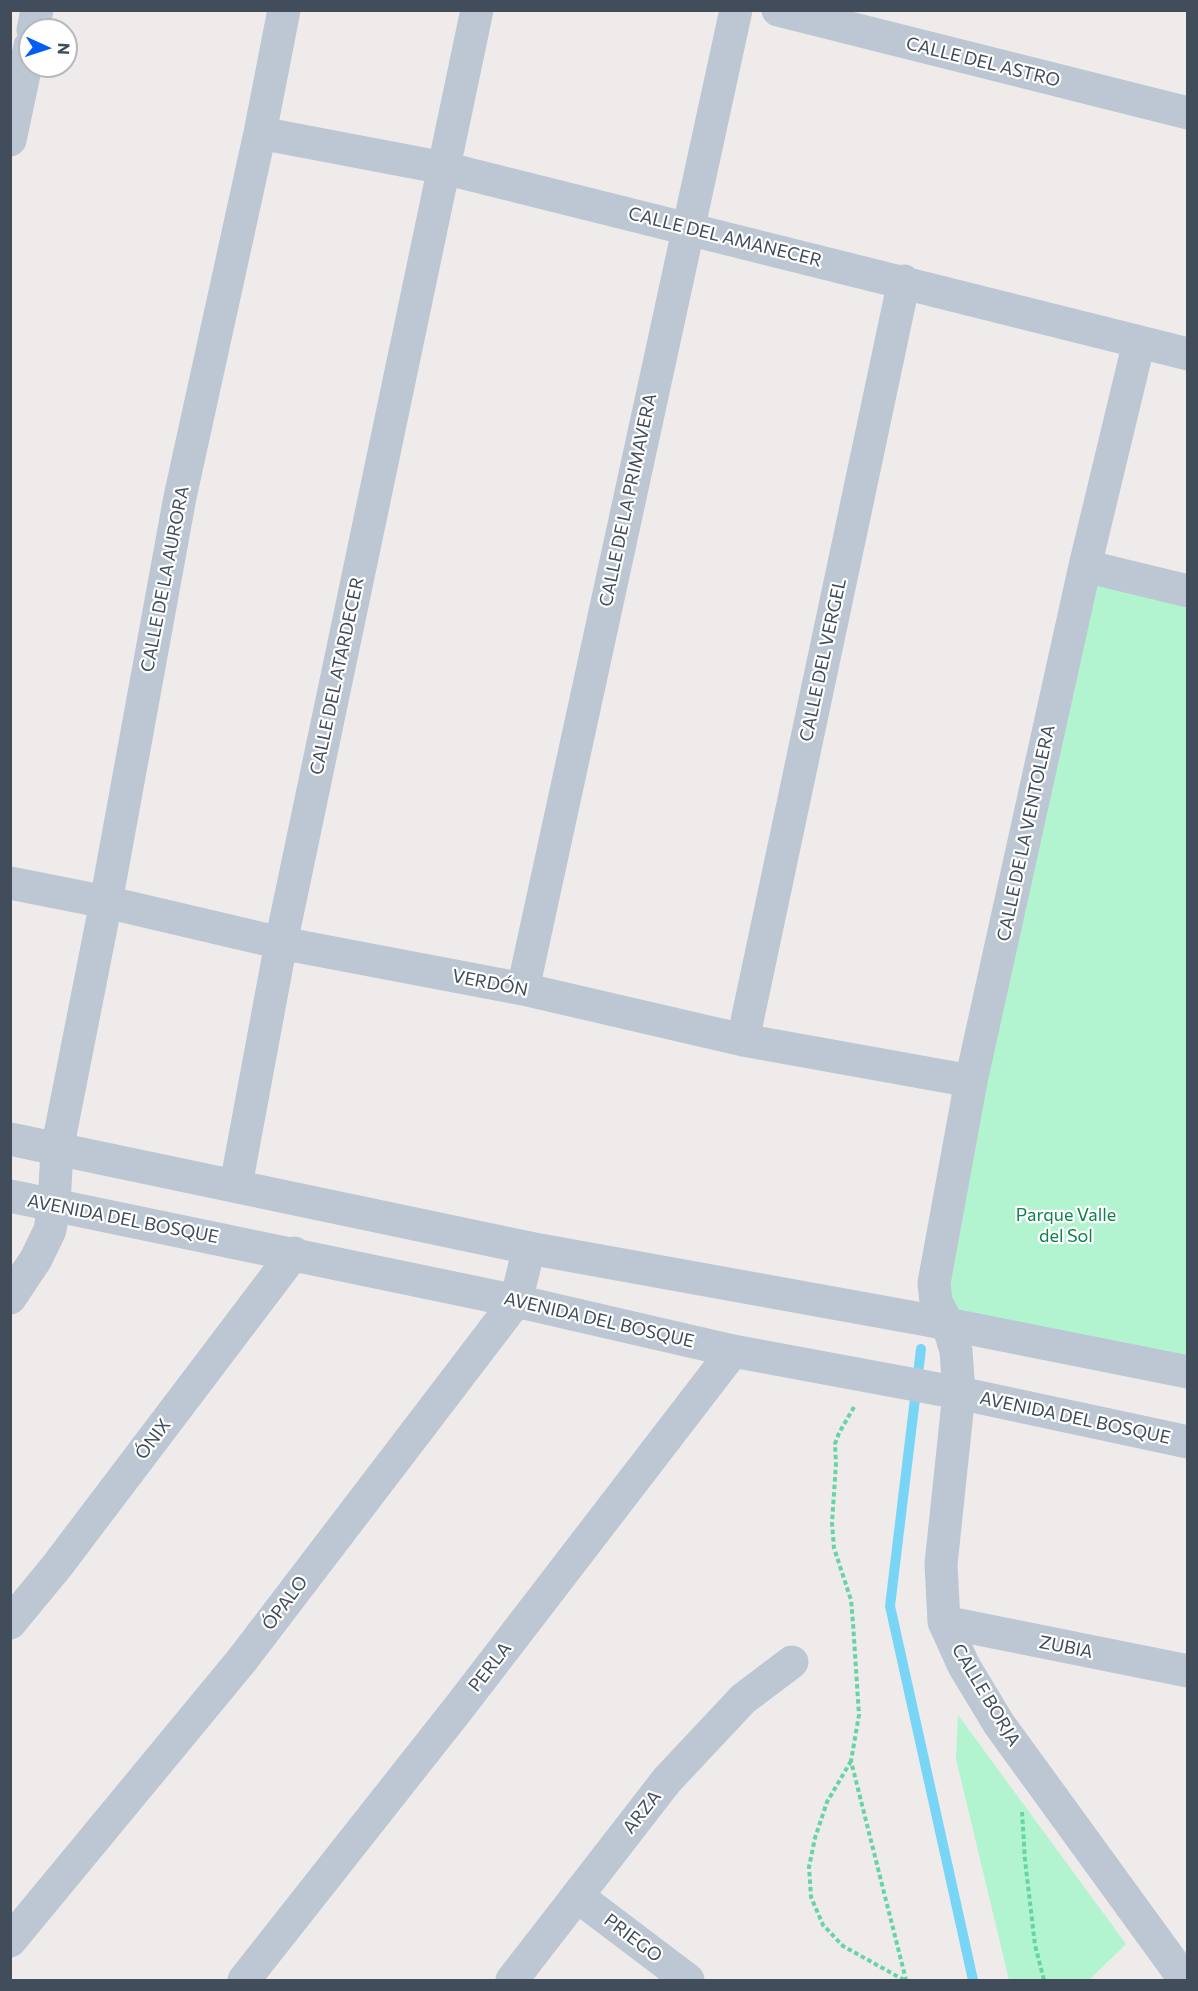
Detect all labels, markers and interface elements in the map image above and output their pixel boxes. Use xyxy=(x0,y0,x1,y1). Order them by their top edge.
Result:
north arrow xyxy=(18,18,78,78)
street label: CALLE DEL ASTRO xyxy=(904,32,1062,92)
text: N xyxy=(55,42,74,55)
street label: CALLE DEL AMANECER xyxy=(626,202,824,272)
street label: CALLE DE LA PRIMAVERA xyxy=(595,391,661,609)
street label: CALLE DE LA AURORA xyxy=(136,484,194,674)
street label: CALLE DEL ATARDECER xyxy=(305,575,369,777)
street label: CALLE DEL VERGEL xyxy=(795,576,851,744)
street label: CALLE DE LA VENTOLERA xyxy=(992,723,1060,943)
street label: VERDÓN xyxy=(450,965,530,1001)
street label: AVENIDA DEL BOSQUE xyxy=(26,1190,220,1248)
park label: Parque Valle del Sol xyxy=(1016,1204,1116,1246)
street label: AVENIDA DEL BOSQUE xyxy=(502,1288,696,1352)
street label: AVENIDA DEL BOSQUE xyxy=(978,1387,1172,1449)
street label: ÓNIX xyxy=(131,1414,175,1464)
street label: ÓPALO xyxy=(258,1572,312,1634)
street label: ZUBIA xyxy=(1037,1631,1095,1663)
street label: PERLA xyxy=(464,1638,516,1696)
street label: CALLE BORJA xyxy=(947,1640,1025,1750)
street label: ARZA xyxy=(618,1786,666,1838)
street label: PRIEGO xyxy=(600,1909,666,1967)

